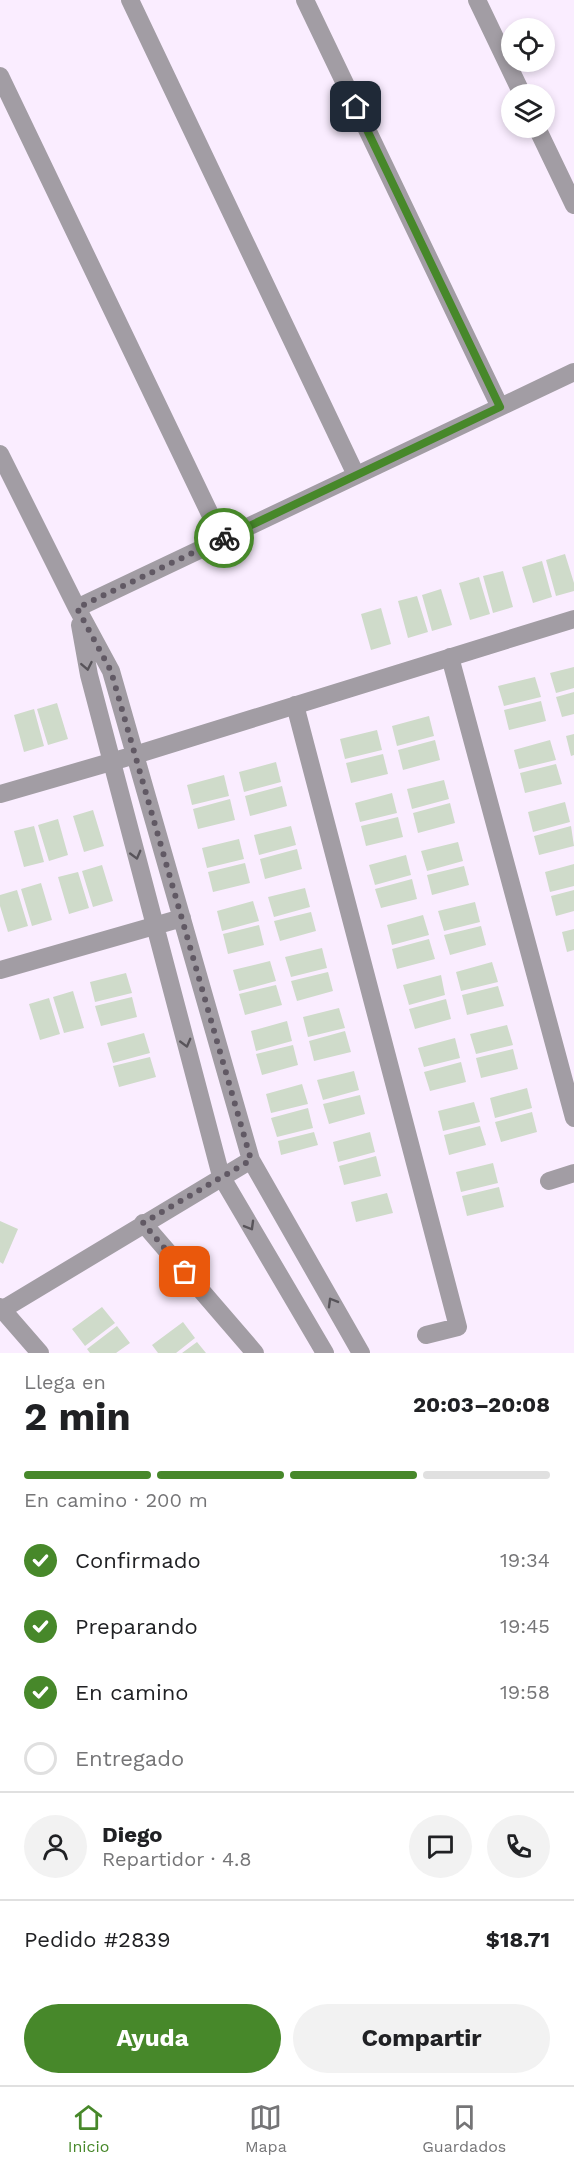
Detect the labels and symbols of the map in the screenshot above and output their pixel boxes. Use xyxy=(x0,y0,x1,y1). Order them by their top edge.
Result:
pin xyxy=(330,81,381,132)
courier xyxy=(194,508,254,568)
one-way arrow xyxy=(81,661,93,670)
one-way arrow xyxy=(129,849,142,859)
one-way arrow xyxy=(178,1038,191,1048)
one-way arrow xyxy=(242,1220,254,1230)
pin xyxy=(159,1246,210,1297)
one-way arrow xyxy=(328,1298,339,1308)

